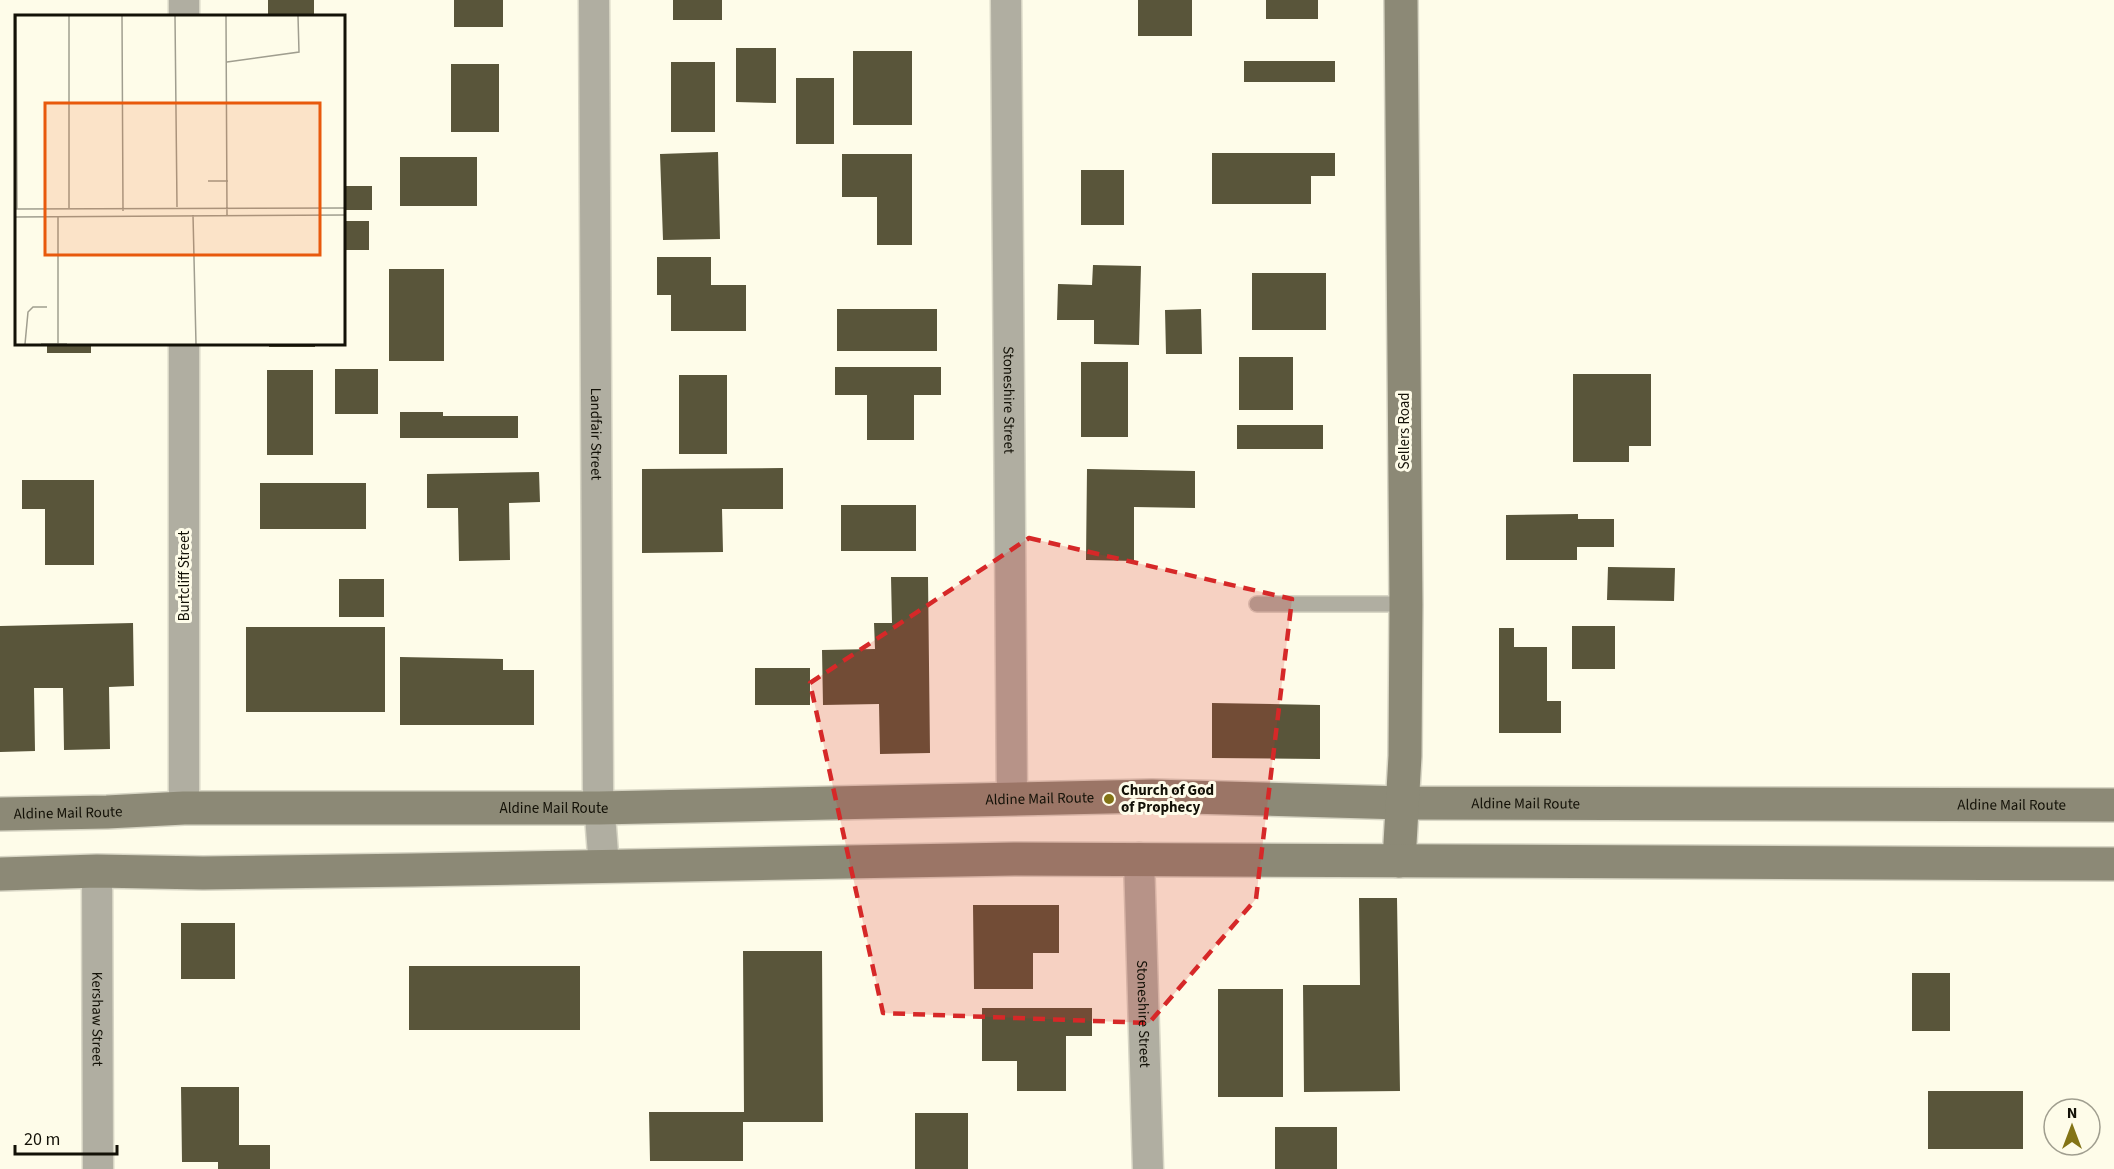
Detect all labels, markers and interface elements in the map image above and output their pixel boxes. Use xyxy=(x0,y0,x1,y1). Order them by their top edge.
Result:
inset map xyxy=(15,15,345,345)
street label: Stoneshire Street xyxy=(998,346,1019,454)
street label: Landfair Street xyxy=(585,388,606,480)
street label: Sellers Road xyxy=(1394,392,1415,470)
street label: Burtcliff Street xyxy=(174,531,195,621)
place label: Church of God of Prophecy xyxy=(1121,780,1214,818)
street label: Aldine Mail Route xyxy=(985,787,1094,811)
marker: Church of God of Prophecy xyxy=(1102,792,1116,806)
street label: Aldine Mail Route xyxy=(1471,793,1580,814)
street label: Aldine Mail Route xyxy=(1957,795,2066,816)
street label: Aldine Mail Route xyxy=(500,798,608,819)
street label: Aldine Mail Route xyxy=(13,801,123,825)
street label: Stoneshire Street xyxy=(1131,960,1155,1068)
street label: Kershaw Street xyxy=(86,972,108,1066)
north arrow xyxy=(2042,1097,2102,1157)
text: N xyxy=(2067,1102,2077,1124)
scale bar xyxy=(15,1118,117,1156)
text: 20 m xyxy=(24,1127,60,1152)

